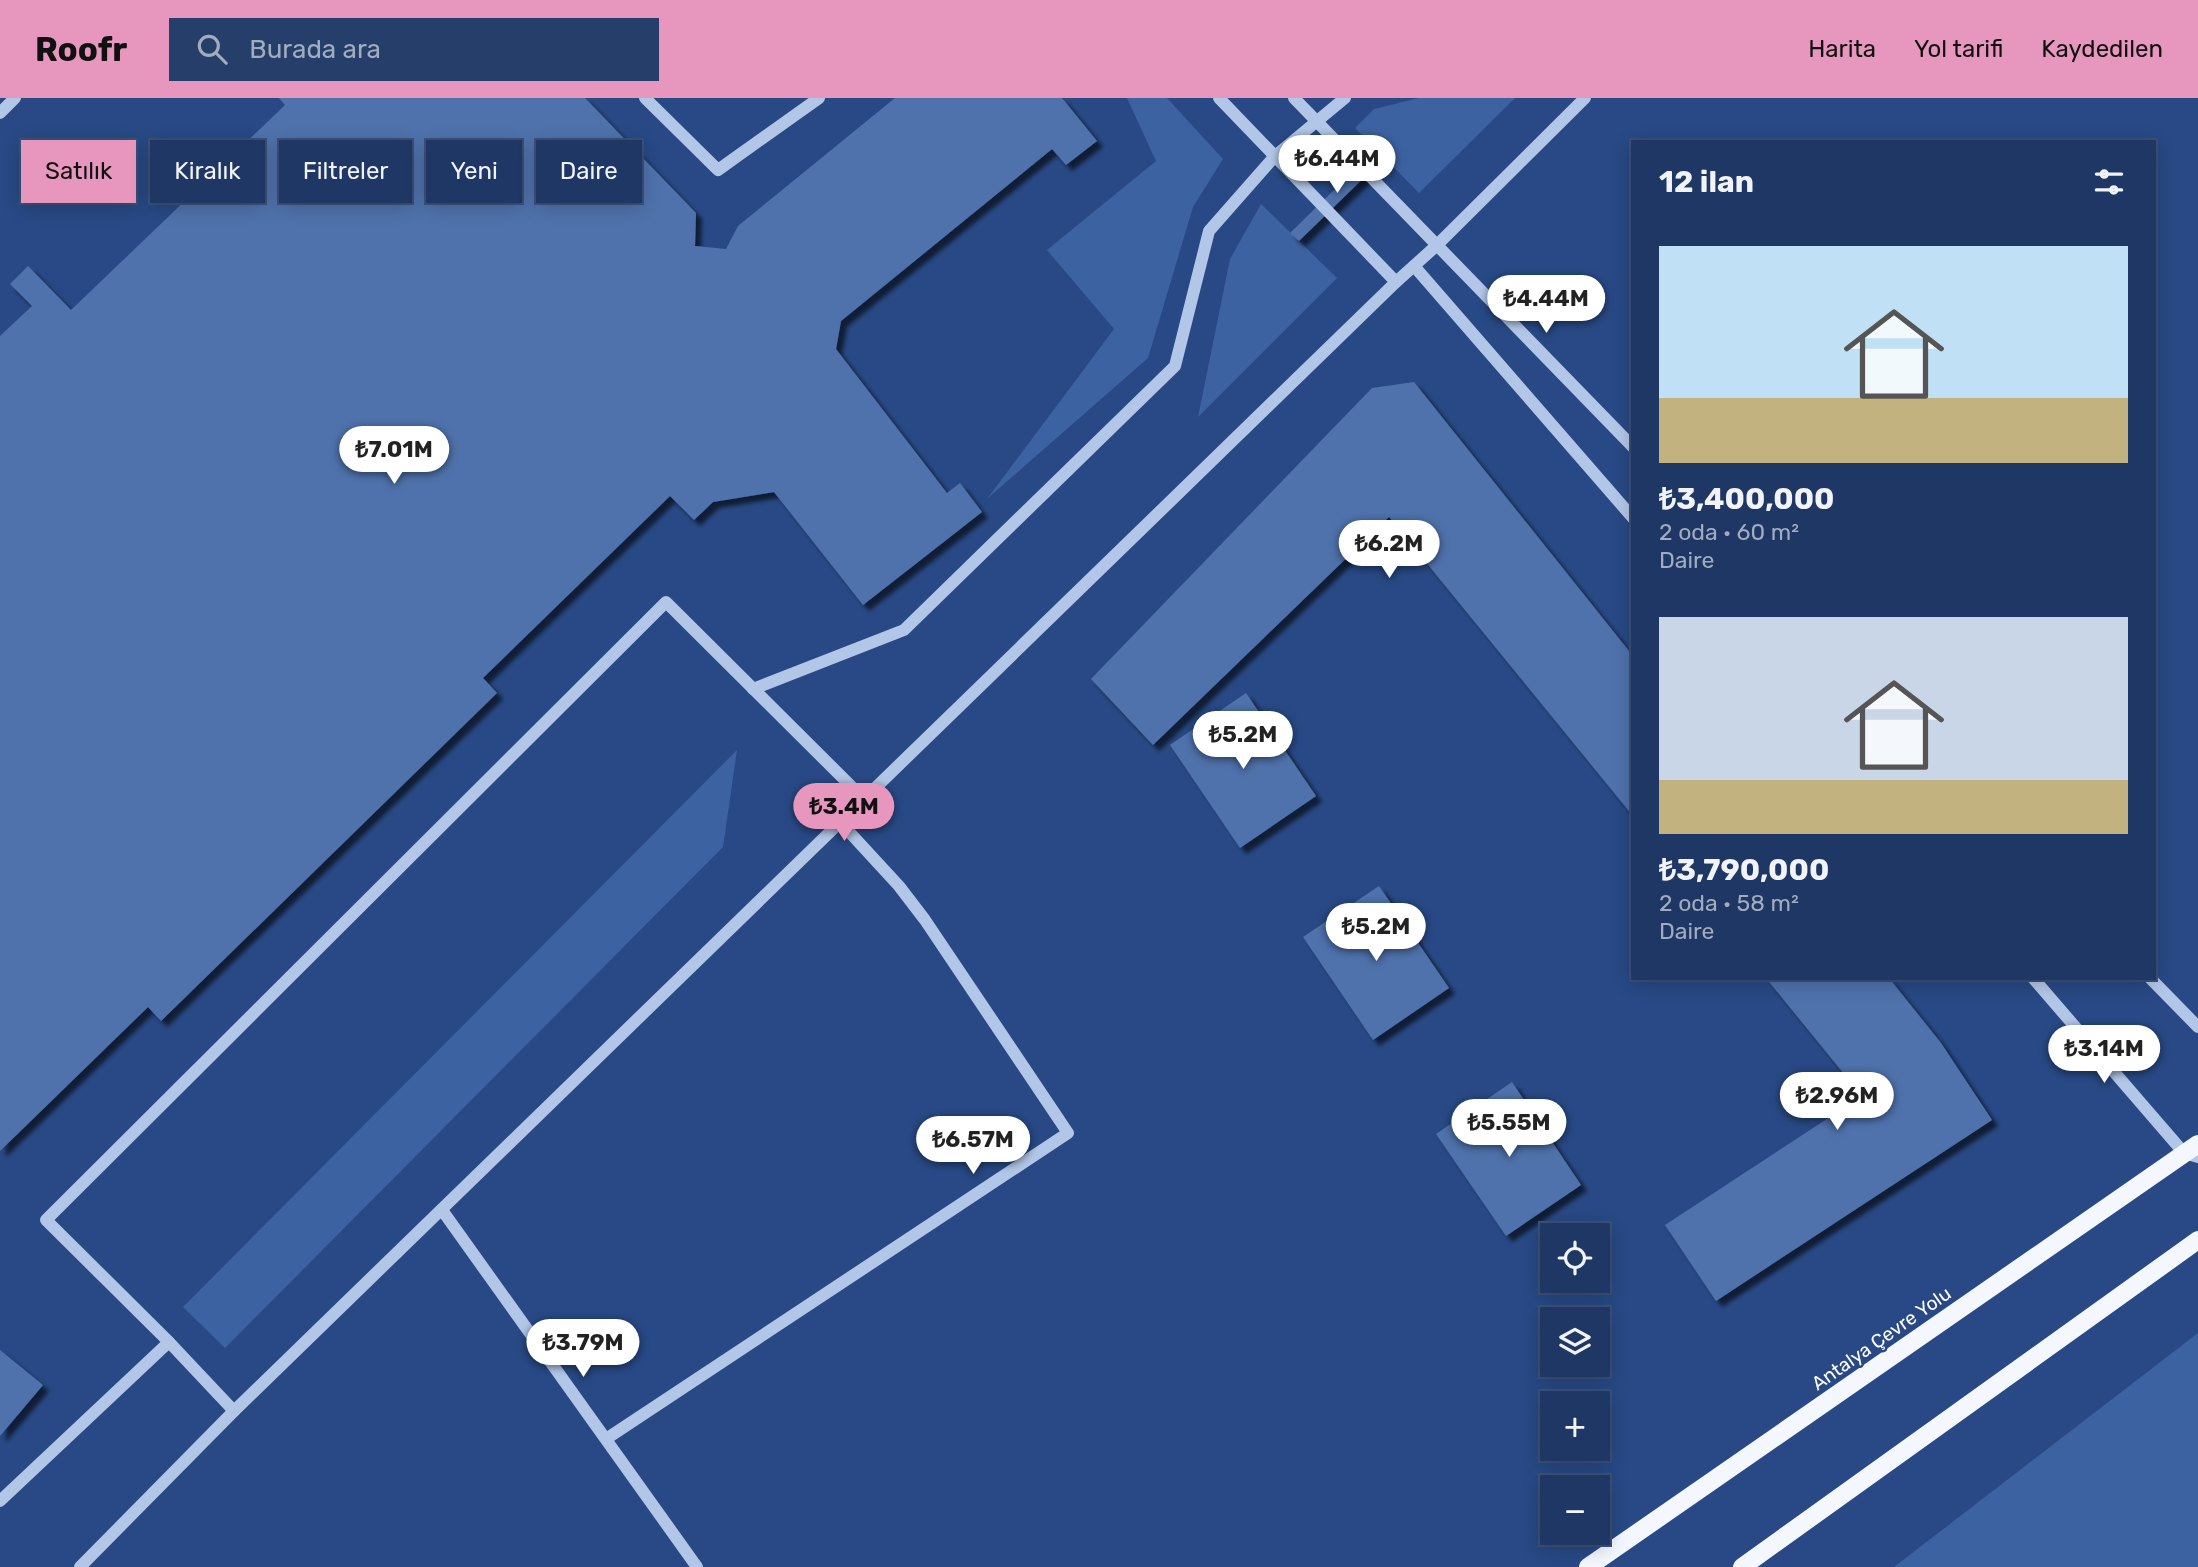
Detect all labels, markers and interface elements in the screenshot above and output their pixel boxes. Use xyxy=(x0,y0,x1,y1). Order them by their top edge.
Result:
search box xyxy=(169,18,659,81)
text: Roofr xyxy=(35,30,127,69)
icon: search xyxy=(193,30,231,68)
text: Burada ara xyxy=(249,34,381,65)
text: Harita xyxy=(1808,35,1876,63)
text: Yol tarifi xyxy=(1914,35,2003,63)
text: Kaydedilen xyxy=(2041,35,2163,63)
pin: ₺6.44M xyxy=(1280,136,1394,195)
chip: Satılık xyxy=(21,140,136,203)
chip: Kiralık xyxy=(150,140,265,203)
chip: Filtreler xyxy=(279,140,412,203)
chip: Yeni xyxy=(426,140,522,203)
chip: Daire xyxy=(536,140,642,203)
text: ₺6.44M xyxy=(1295,144,1379,172)
icon: filters xyxy=(2090,163,2128,201)
text: 12 ilan xyxy=(1659,164,1754,200)
pin: ₺4.44M xyxy=(1489,275,1603,335)
text: ₺4.44M xyxy=(1503,284,1589,312)
icon: home xyxy=(1831,291,1957,417)
pin: ₺7.01M xyxy=(337,426,451,486)
text: ₺7.01M xyxy=(355,435,433,463)
text: ₺3,400,000 xyxy=(1659,481,1834,517)
text: 2 oda · 60 m² xyxy=(1659,518,1799,546)
pin: ₺6.2M xyxy=(1340,520,1438,580)
text: ₺6.2M xyxy=(1355,529,1423,557)
text: Daire xyxy=(1659,546,1715,574)
icon: home xyxy=(1831,662,1957,788)
pin: ₺5.2M xyxy=(1194,712,1292,771)
text: ₺5.2M xyxy=(1209,720,1277,748)
pin: ₺3.4M xyxy=(795,784,893,843)
text: ₺3.4M xyxy=(809,792,879,820)
text: ₺3,790,000 xyxy=(1659,852,1829,888)
text: 2 oda · 58 m² xyxy=(1659,889,1799,917)
pin: ₺5.2M xyxy=(1327,904,1425,963)
text: ₺5.2M xyxy=(1342,912,1410,940)
text: Daire xyxy=(1659,917,1715,945)
pin: ₺3.14M xyxy=(2047,1026,2161,1085)
text: ₺3.14M xyxy=(2064,1034,2144,1062)
pin: ₺2.96M xyxy=(1780,1072,1894,1132)
text: ₺2.96M xyxy=(1796,1081,1878,1109)
pin: ₺5.55M xyxy=(1452,1100,1566,1159)
text: ₺5.55M xyxy=(1467,1108,1551,1136)
pin: ₺6.57M xyxy=(916,1116,1030,1176)
text: ₺6.57M xyxy=(932,1125,1014,1153)
map controls xyxy=(1540,1223,1610,1545)
button: locate xyxy=(1540,1223,1610,1293)
street label: Antalya Çevre Yolu xyxy=(1807,1282,1955,1395)
button: layers xyxy=(1540,1307,1610,1377)
pin: ₺3.79M xyxy=(526,1320,640,1379)
text: ₺3.79M xyxy=(542,1328,624,1356)
button: + xyxy=(1540,1391,1610,1461)
button: − xyxy=(1540,1475,1610,1545)

